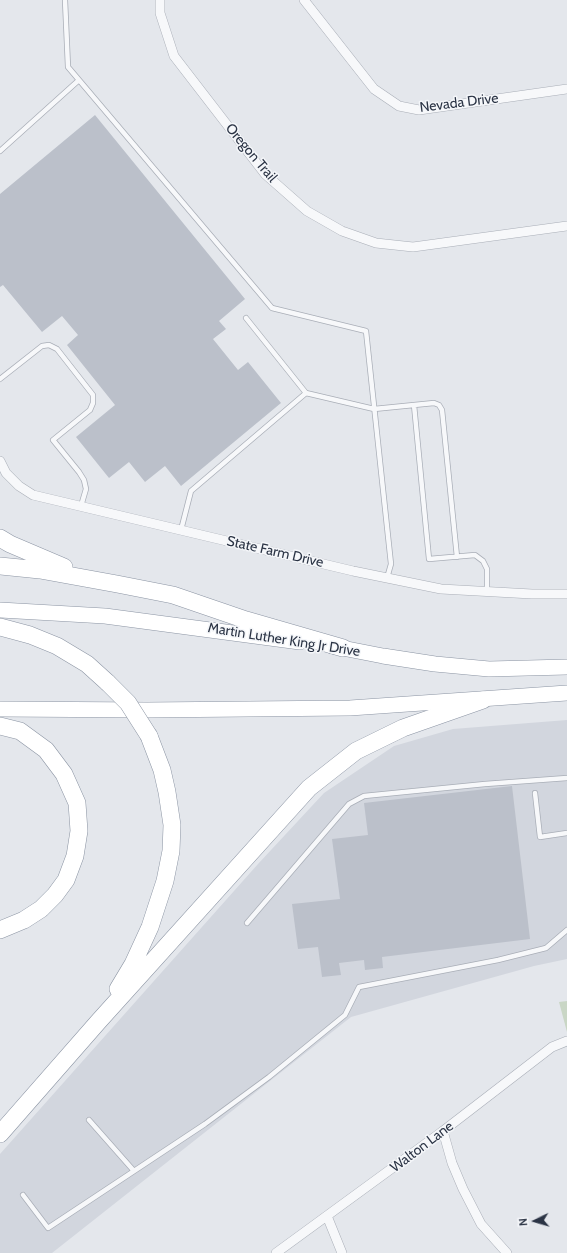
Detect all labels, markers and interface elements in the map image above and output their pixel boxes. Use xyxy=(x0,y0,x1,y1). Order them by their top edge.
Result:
street label: Nevada Drive xyxy=(419,90,499,116)
street label: Oregon Trail xyxy=(222,120,280,186)
street label: State Farm Drive xyxy=(225,533,325,571)
street label: Martin Luther King Jr Drive xyxy=(207,620,361,660)
street label: Walton Lane xyxy=(387,1118,457,1176)
north arrow xyxy=(515,1201,555,1241)
text: N xyxy=(516,1218,530,1227)

